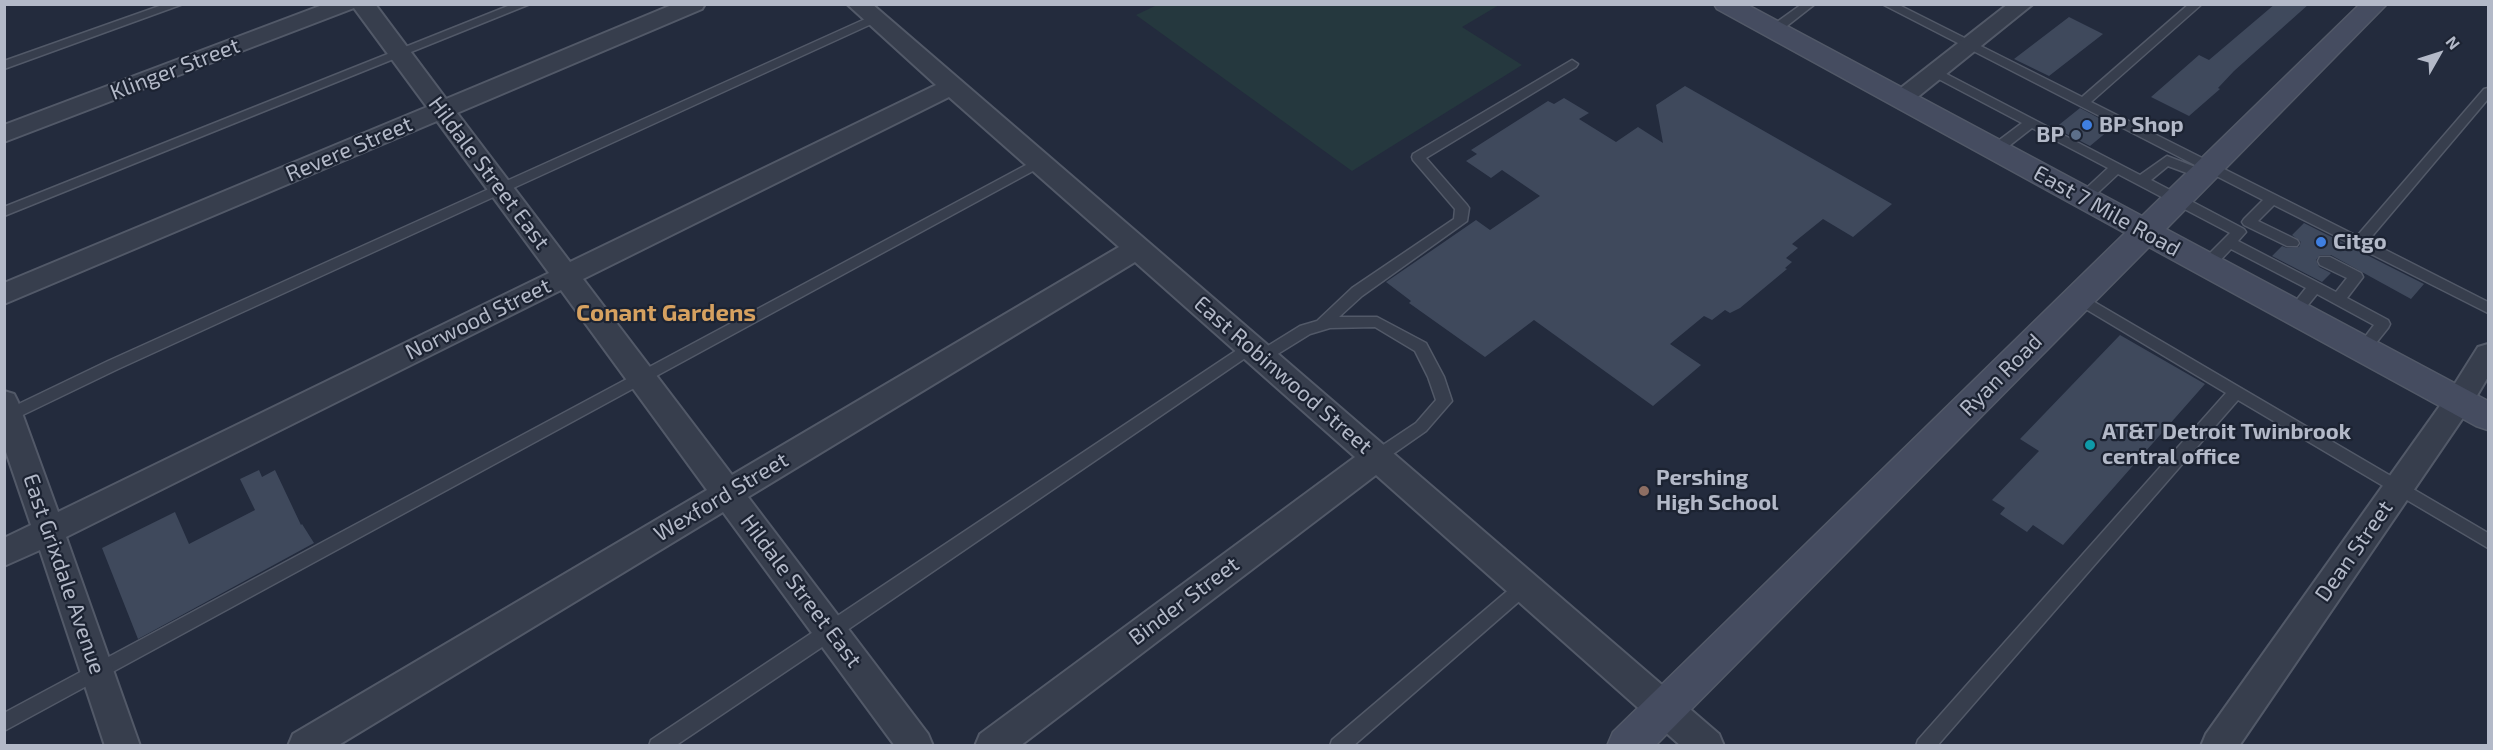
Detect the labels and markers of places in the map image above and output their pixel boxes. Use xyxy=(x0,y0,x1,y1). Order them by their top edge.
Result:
place label: BP Shop xyxy=(2099,112,2184,138)
marker: BP Shop xyxy=(2080,118,2094,132)
place label: BP xyxy=(2036,122,2064,148)
marker: BP xyxy=(2069,128,2083,142)
place label: Citgo xyxy=(2333,229,2387,255)
marker: Citgo xyxy=(2314,235,2328,249)
place label: AT&T Detroit Twinbrook central office xyxy=(2102,419,2351,470)
marker: AT&T Detroit Twinbrook central office xyxy=(2083,438,2097,452)
place label: Pershing High School xyxy=(1656,465,1779,516)
marker: Pershing High School xyxy=(1637,484,1651,498)

